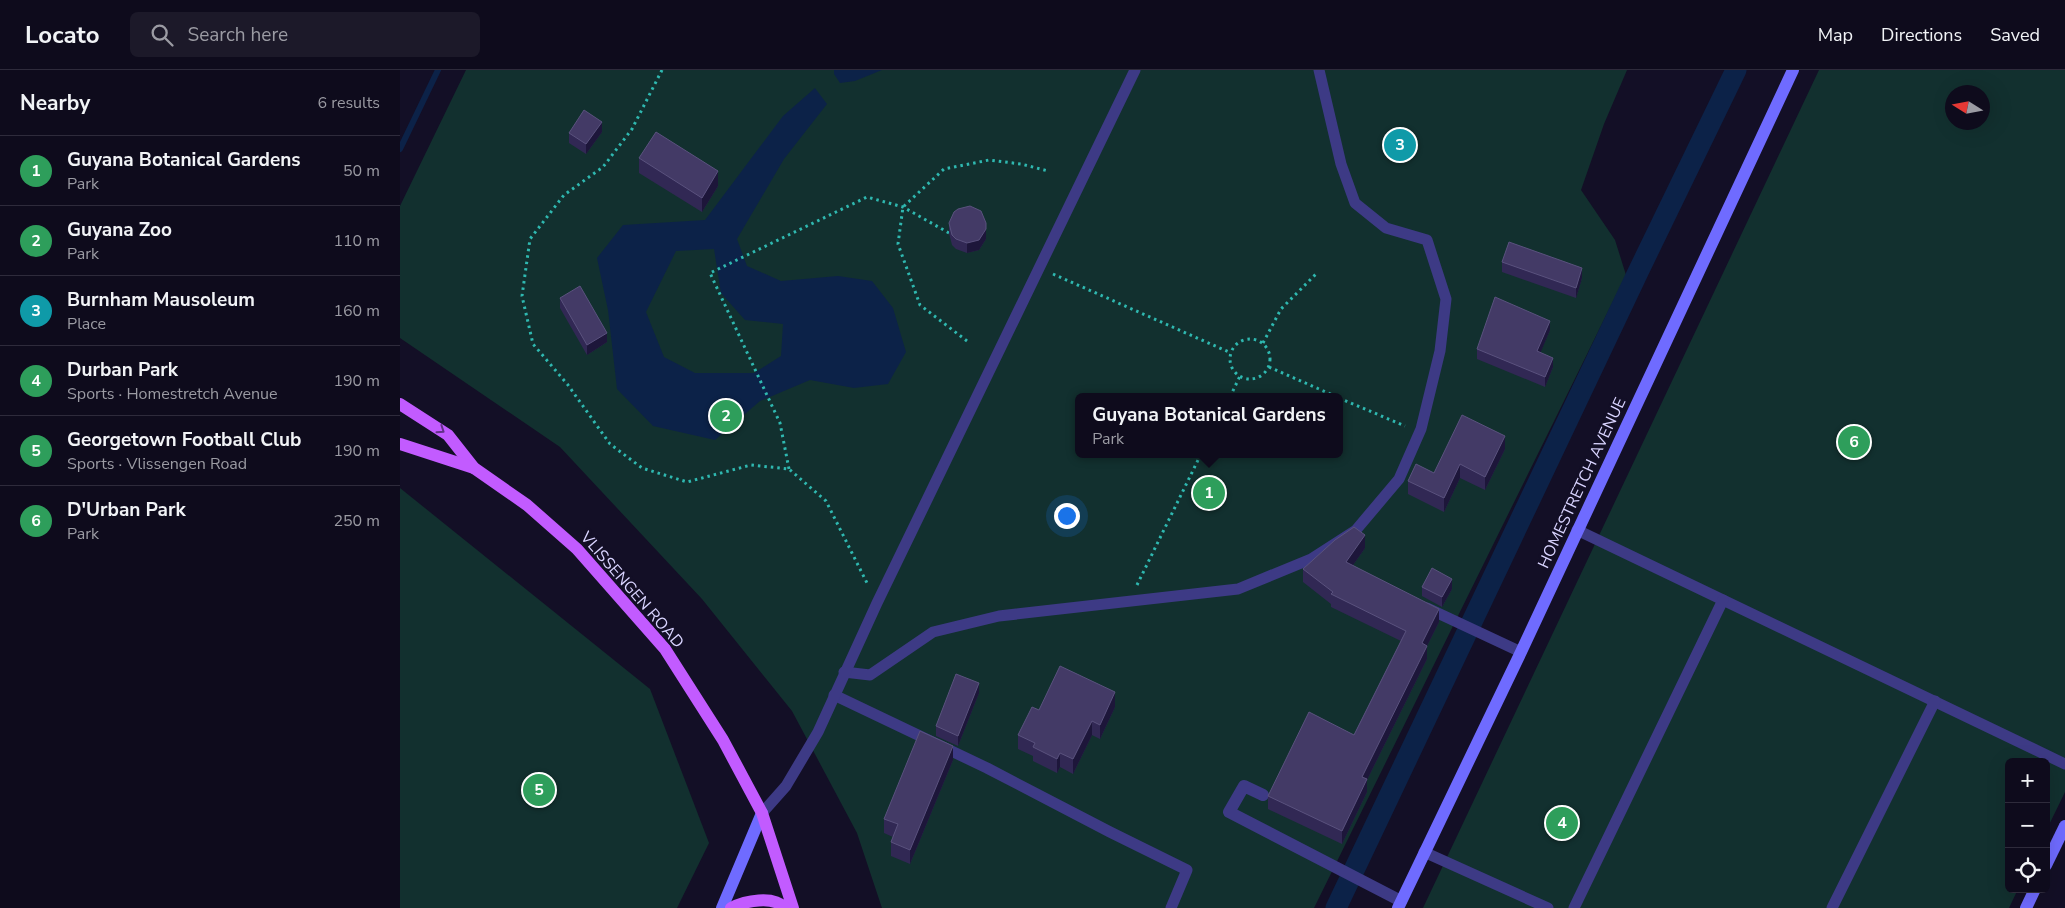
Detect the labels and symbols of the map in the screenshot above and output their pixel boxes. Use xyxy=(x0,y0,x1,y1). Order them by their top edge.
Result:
north arrow xyxy=(1945,85,1990,130)
pin: 3 xyxy=(1384,126,1416,164)
street label: HOMESTRETCH AVENUE xyxy=(1533,394,1631,572)
pin: 2 xyxy=(710,397,742,435)
pin: 6 xyxy=(1838,423,1870,461)
one-way arrow xyxy=(436,424,445,434)
pin: 1 xyxy=(1193,474,1225,512)
your location xyxy=(1054,503,1080,529)
street label: VLISSENGEN ROAD xyxy=(575,526,689,653)
pin: 5 xyxy=(523,771,555,809)
pin: 4 xyxy=(1546,804,1578,842)

